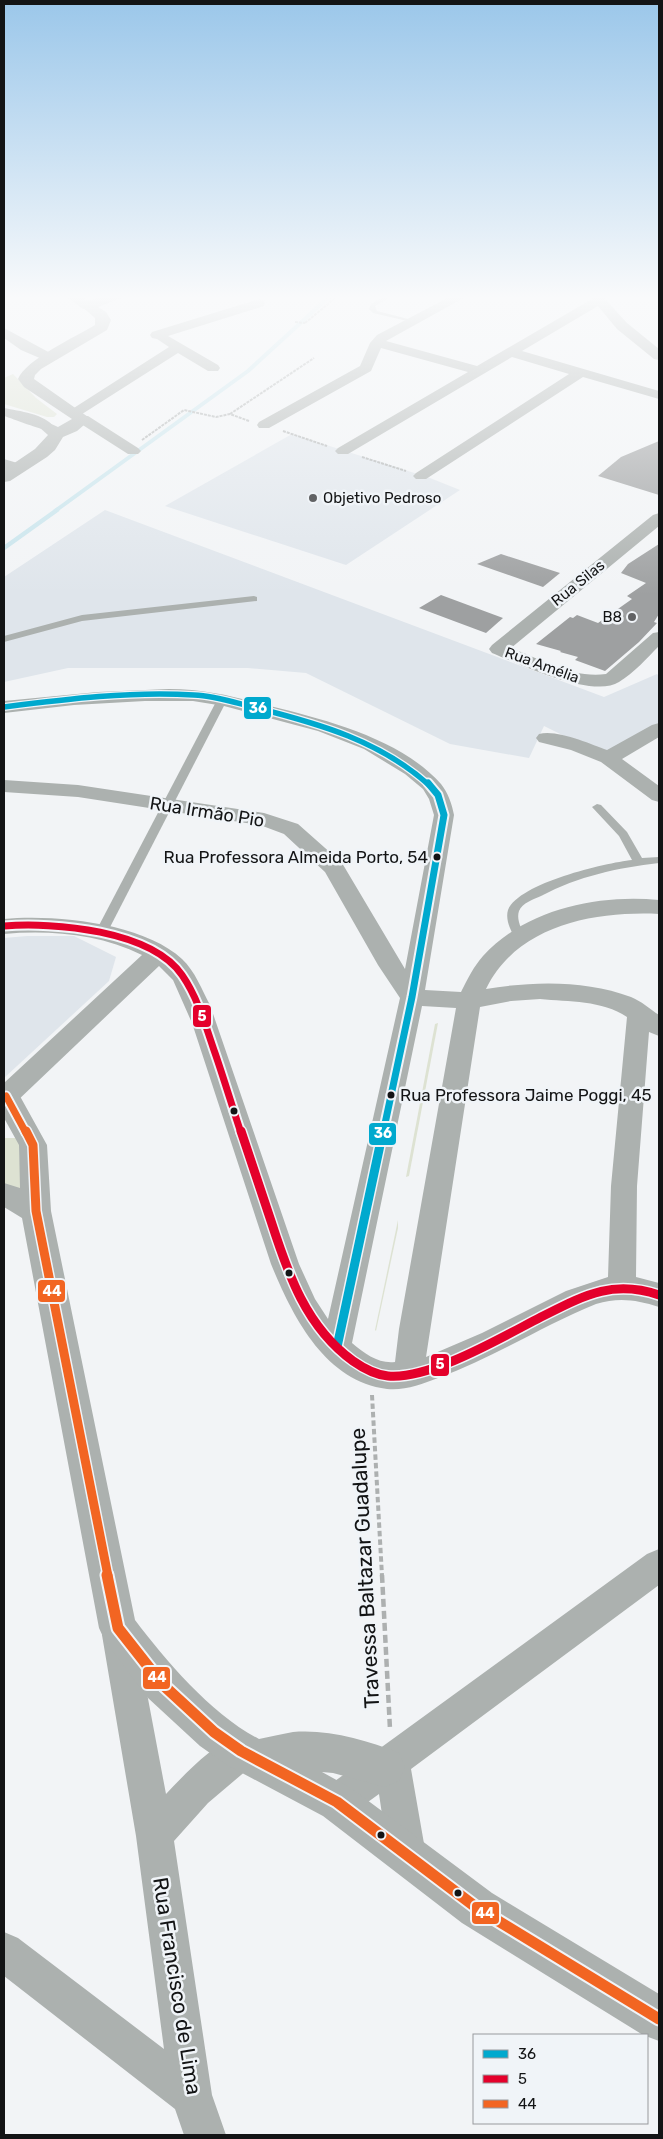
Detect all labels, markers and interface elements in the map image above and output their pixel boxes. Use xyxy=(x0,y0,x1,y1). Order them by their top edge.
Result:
place label: Objetivo Pedroso xyxy=(323,489,441,507)
marker: Objetivo Pedroso xyxy=(307,492,319,504)
street label: Rua Silas xyxy=(548,556,609,610)
place label: B8 xyxy=(602,608,622,626)
marker: B8 xyxy=(626,611,638,623)
street label: Rua Amélia xyxy=(502,643,582,687)
line badge: 36 xyxy=(243,696,272,720)
text: 36 xyxy=(249,700,267,717)
street label: Rua Irmão Pio xyxy=(148,792,266,832)
place label: Rua Professora Almeida Porto, 54 xyxy=(164,847,428,867)
marker: Rua Professora Almeida Porto, 54 xyxy=(432,852,442,862)
line badge: 5 xyxy=(192,1004,212,1028)
text: 5 xyxy=(197,1008,207,1025)
place label: Rua Professora Jaime Poggi, 45 xyxy=(400,1085,652,1105)
marker: Rua Professora Jaime Poggi, 45 xyxy=(386,1090,396,1100)
unlabelled marker xyxy=(229,1106,239,1116)
line badge: 36 xyxy=(368,1122,397,1146)
text: 36 xyxy=(374,1125,392,1142)
unlabelled marker xyxy=(284,1268,294,1278)
line badge: 44 xyxy=(37,1279,66,1303)
text: 44 xyxy=(42,1283,62,1300)
line badge: 5 xyxy=(430,1353,450,1377)
text: 5 xyxy=(435,1356,445,1373)
street label: Travessa Baltazar Guadalupe xyxy=(345,1427,384,1709)
line badge: 44 xyxy=(142,1666,171,1690)
text: 44 xyxy=(147,1669,167,1686)
unlabelled marker xyxy=(376,1830,386,1840)
street label: Rua Francisco de Lima xyxy=(148,1875,207,2097)
unlabelled marker xyxy=(453,1888,463,1898)
line badge: 44 xyxy=(471,1901,500,1925)
text: 44 xyxy=(475,1905,495,1922)
legend xyxy=(473,2034,648,2124)
text: 36 xyxy=(518,2045,536,2063)
text: 5 xyxy=(518,2070,527,2088)
text: 44 xyxy=(518,2095,537,2113)

